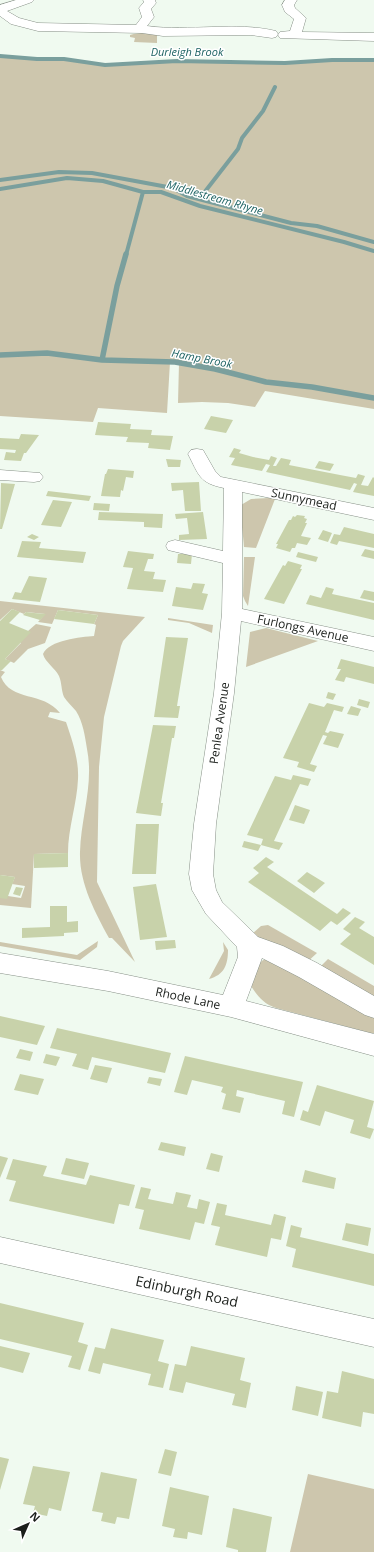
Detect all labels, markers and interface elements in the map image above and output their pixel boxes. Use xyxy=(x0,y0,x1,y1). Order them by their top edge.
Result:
water label: Durleigh Brook xyxy=(151,44,224,59)
water label: Middlestream Rhyne xyxy=(165,176,265,218)
water label: Hamp Brook xyxy=(171,345,234,371)
street label: Sunnymead xyxy=(270,484,338,514)
street label: Furlongs Avenue xyxy=(256,610,351,646)
street label: Penlea Avenue xyxy=(205,681,233,765)
street label: Rhode Lane xyxy=(154,983,222,1013)
street label: Edinburgh Road xyxy=(134,1271,240,1311)
north arrow xyxy=(8,1504,48,1544)
text: N xyxy=(27,1508,44,1525)

